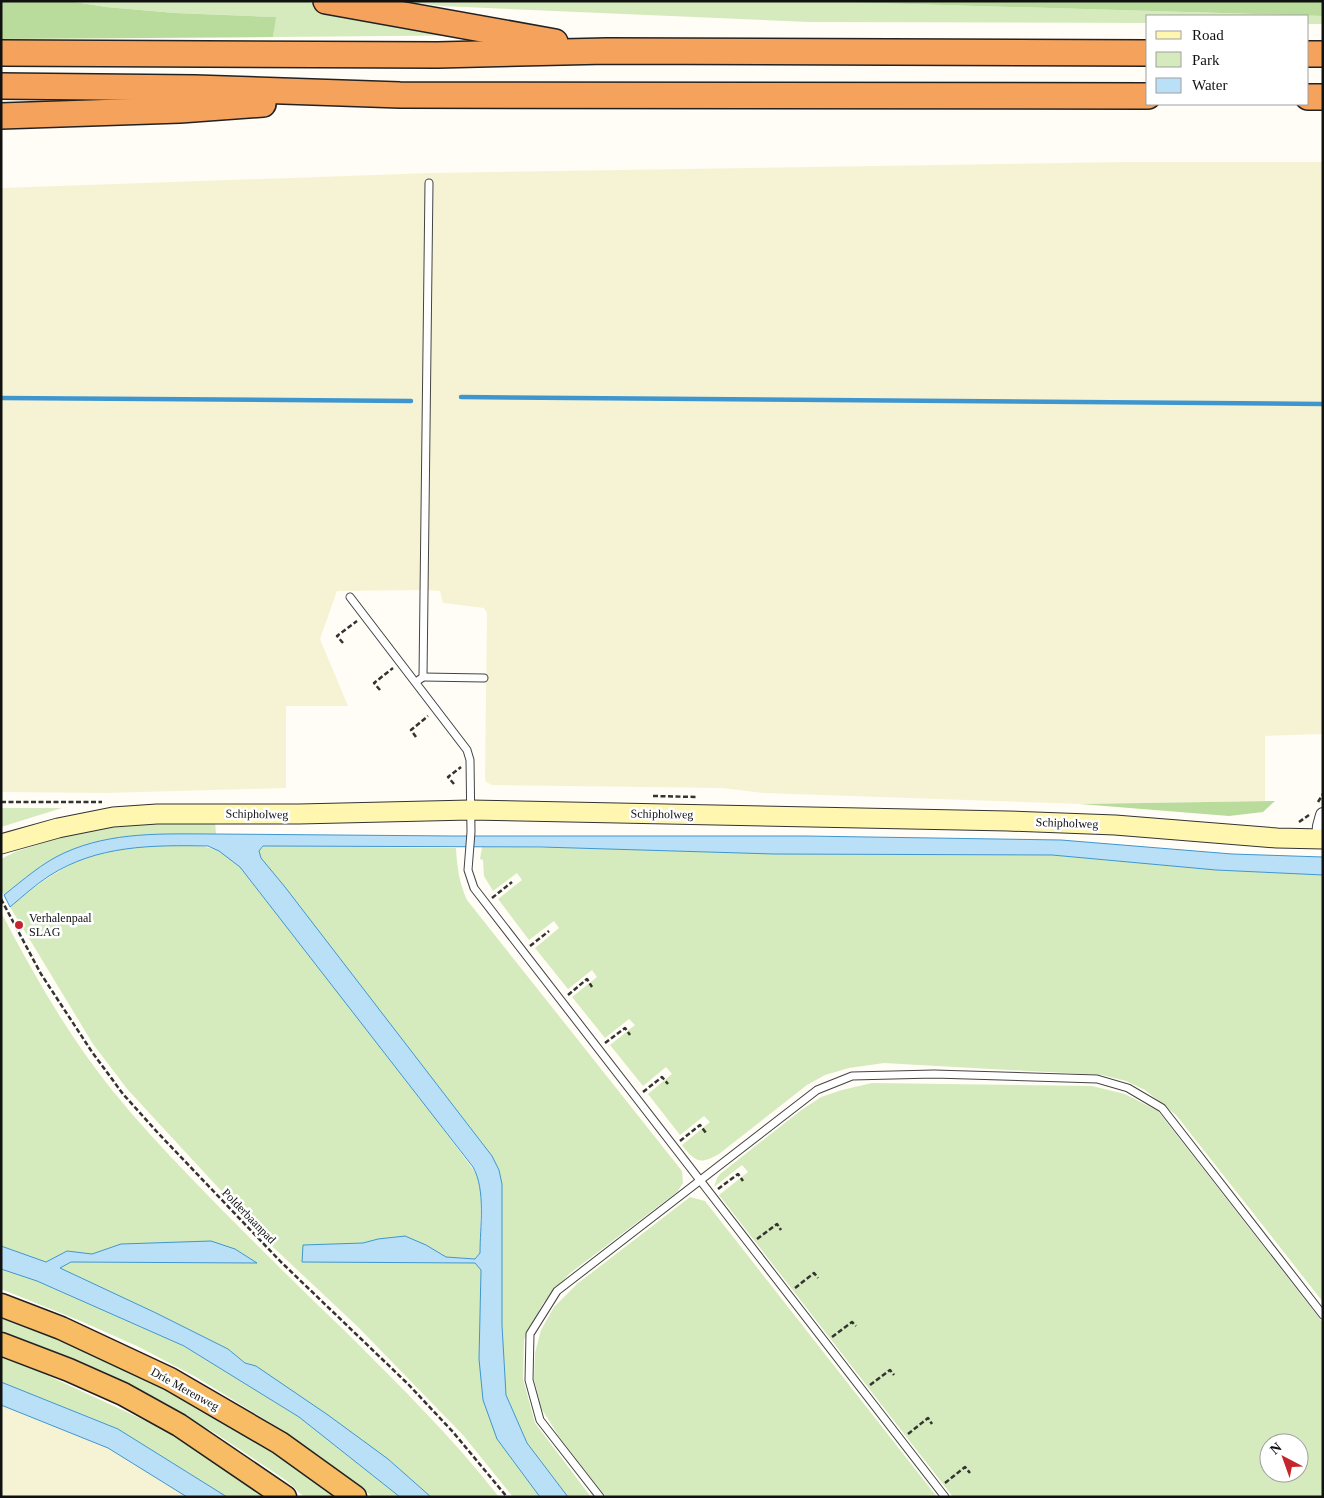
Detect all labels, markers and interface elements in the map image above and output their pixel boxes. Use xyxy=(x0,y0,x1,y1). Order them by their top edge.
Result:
legend xyxy=(1146,15,1309,105)
text: Road xyxy=(1192,27,1224,43)
text: Park xyxy=(1192,52,1220,68)
text: Water xyxy=(1192,77,1227,93)
street label: Schipholweg xyxy=(226,806,288,822)
street label: Schipholweg xyxy=(631,806,693,822)
street label: Schipholweg xyxy=(1035,815,1099,831)
place label: Verhalenpaal SLAG xyxy=(29,911,92,939)
marker: Verhalenpaal SLAG xyxy=(13,919,25,931)
street label: Polderbaanpad xyxy=(219,1185,279,1247)
street label: Drie Merenweg xyxy=(149,1365,221,1413)
north arrow xyxy=(1259,1433,1309,1483)
text: N xyxy=(1267,1440,1285,1458)

